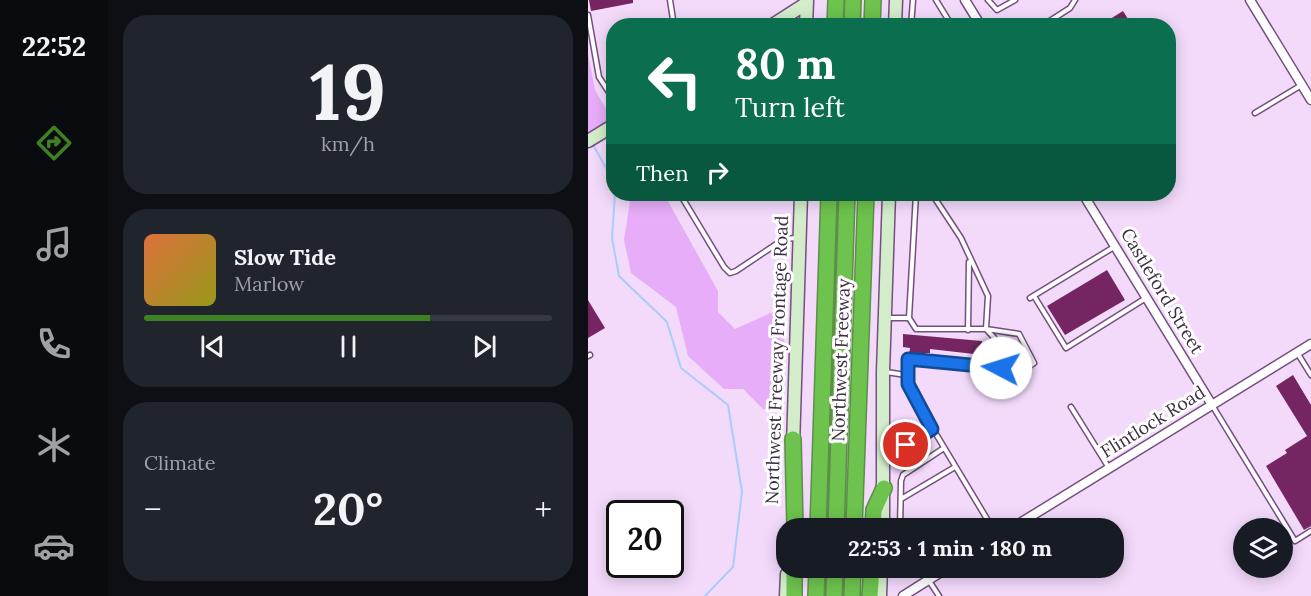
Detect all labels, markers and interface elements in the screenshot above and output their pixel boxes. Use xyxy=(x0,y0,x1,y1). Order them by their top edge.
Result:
text: 22:52 xyxy=(22,29,86,63)
text: 80 m xyxy=(735,37,835,91)
text: 19 xyxy=(310,42,386,141)
icon: left xyxy=(636,42,714,120)
text: Turn left xyxy=(735,90,845,124)
icon: directions xyxy=(33,122,75,164)
text: km/h xyxy=(321,131,375,156)
icon: right xyxy=(701,156,734,189)
text: Then xyxy=(636,159,689,187)
street label: Northwest Freeway Frontage Road xyxy=(760,215,793,505)
icon: music xyxy=(33,223,75,265)
street label: Castleford Street xyxy=(1116,224,1209,358)
text: Slow Tide xyxy=(234,243,336,271)
text: Marlow xyxy=(234,271,304,296)
street label: Northwest Freeway xyxy=(826,278,855,442)
icon: phone xyxy=(33,323,75,365)
icon: previous xyxy=(196,330,229,363)
icon: pause xyxy=(332,330,365,363)
icon: next xyxy=(468,330,501,363)
position arrow xyxy=(969,336,1033,400)
street label: Flintlock Road xyxy=(1096,380,1209,463)
pin xyxy=(880,419,931,470)
icon: climate xyxy=(33,424,75,466)
icon: arrive xyxy=(889,428,922,461)
text: Climate xyxy=(144,450,216,475)
text: 20° xyxy=(313,480,383,537)
text: − xyxy=(144,488,162,530)
text: + xyxy=(534,488,552,530)
speed limit sign: 20 xyxy=(606,500,684,578)
map controls xyxy=(1233,518,1293,578)
button: layers xyxy=(1233,518,1293,578)
icon: car xyxy=(33,525,75,567)
text: 22:53 · 1 min · 180 m xyxy=(848,534,1052,562)

